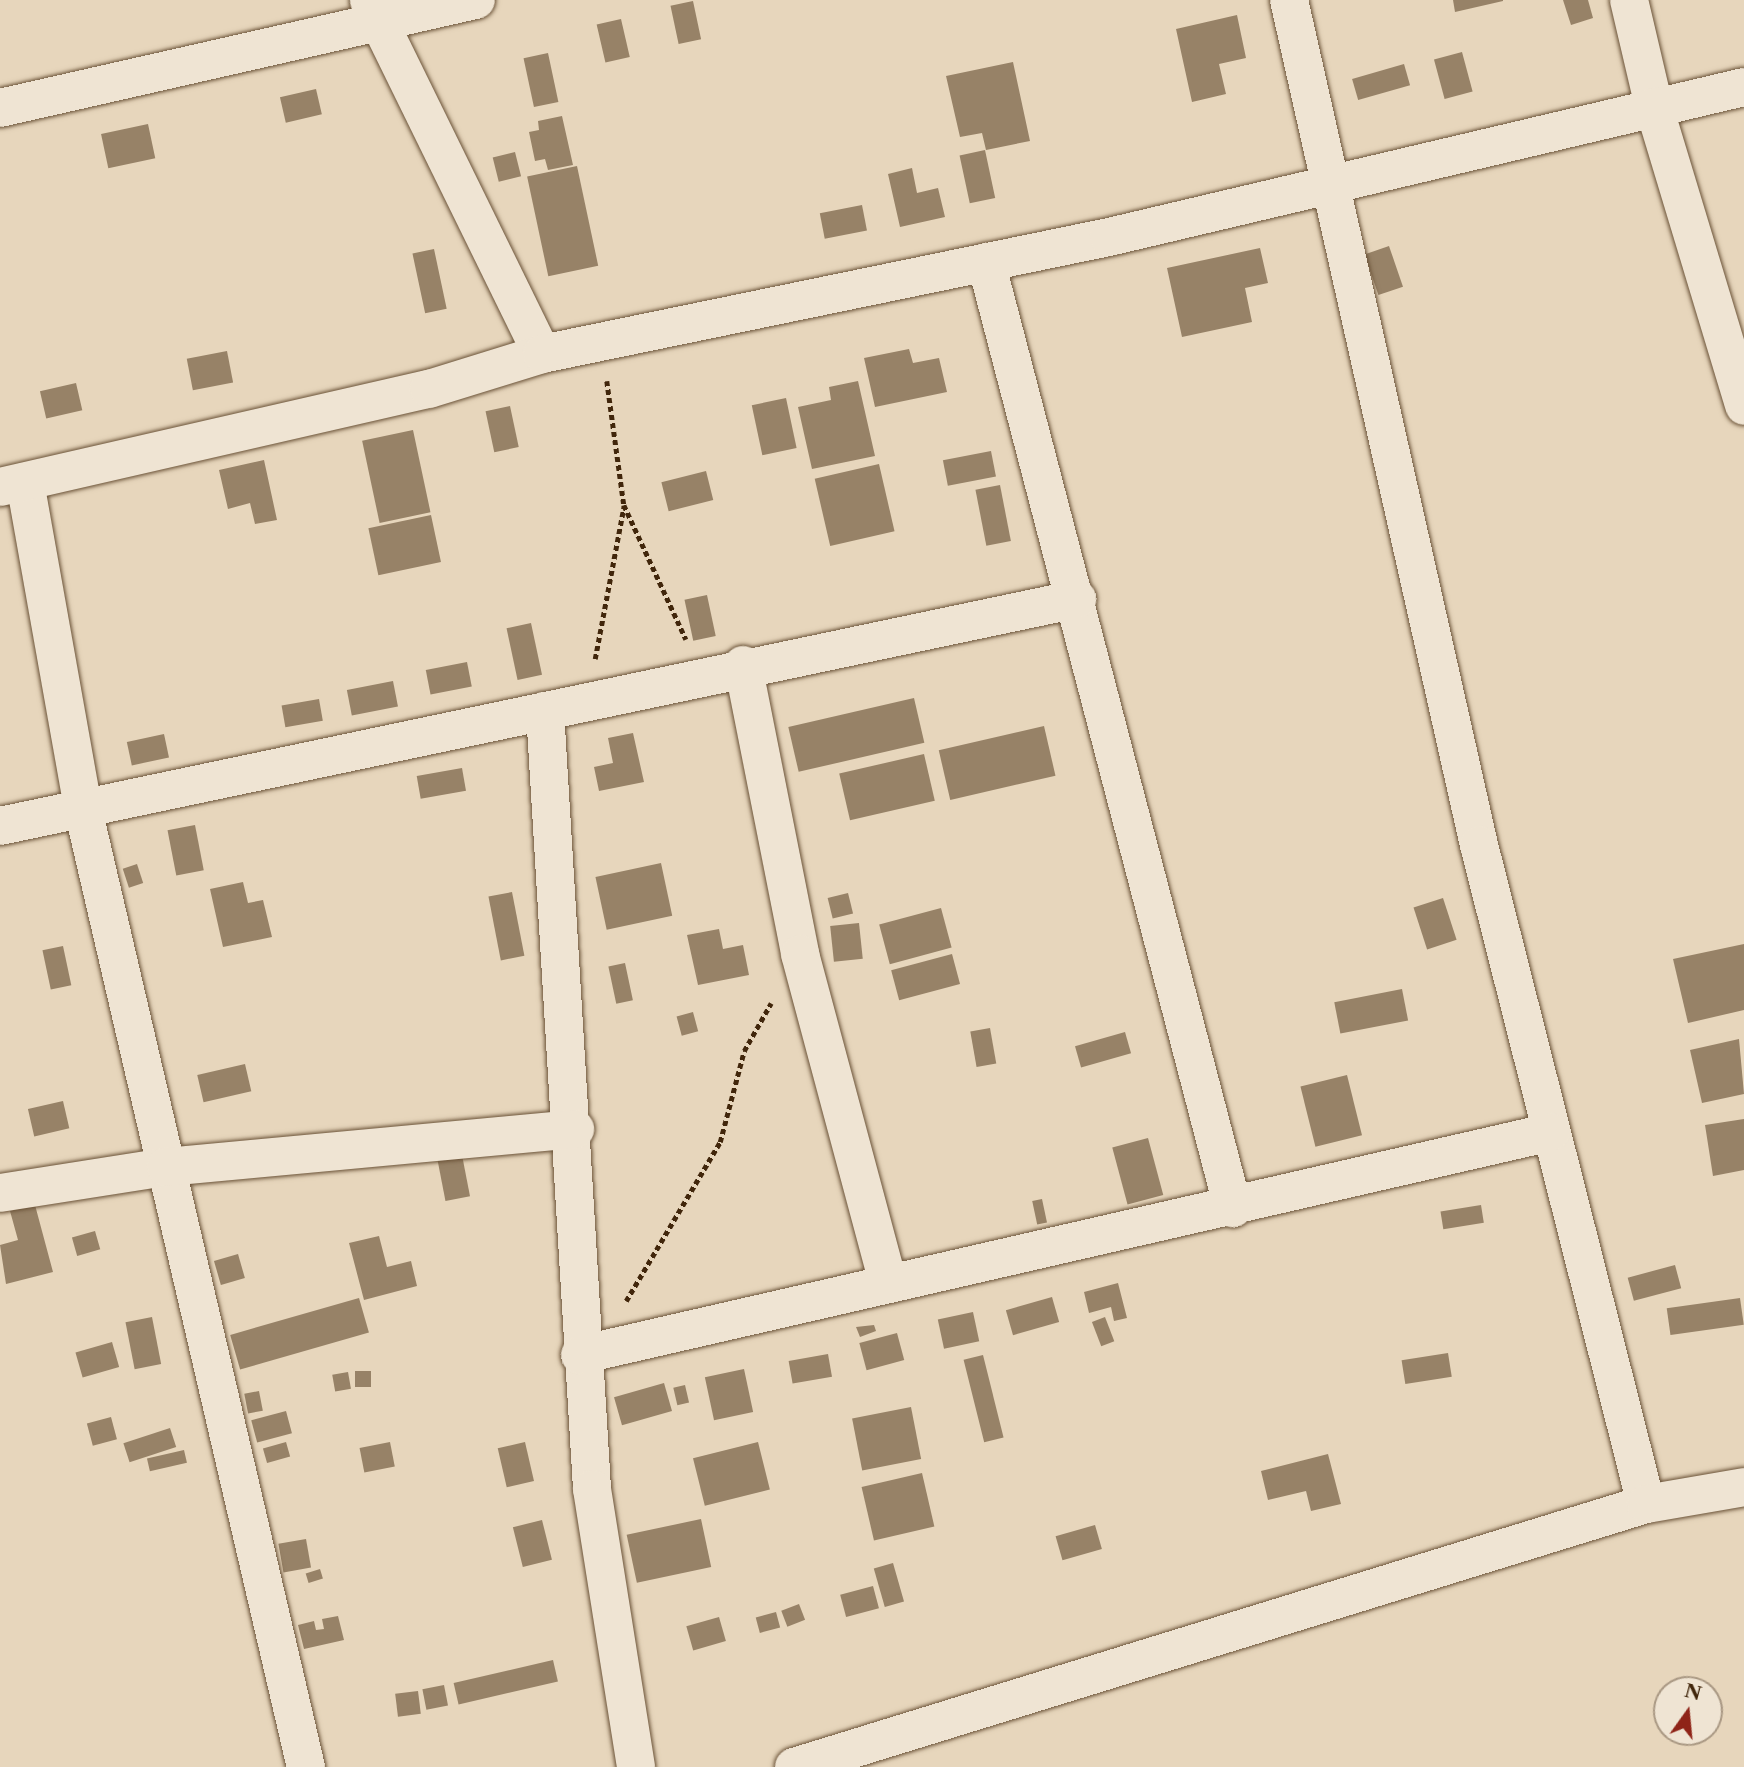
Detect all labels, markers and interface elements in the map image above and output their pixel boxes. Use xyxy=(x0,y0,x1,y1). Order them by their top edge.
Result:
north arrow xyxy=(1653,1676,1723,1746)
text: N xyxy=(1682,1679,1704,1705)

